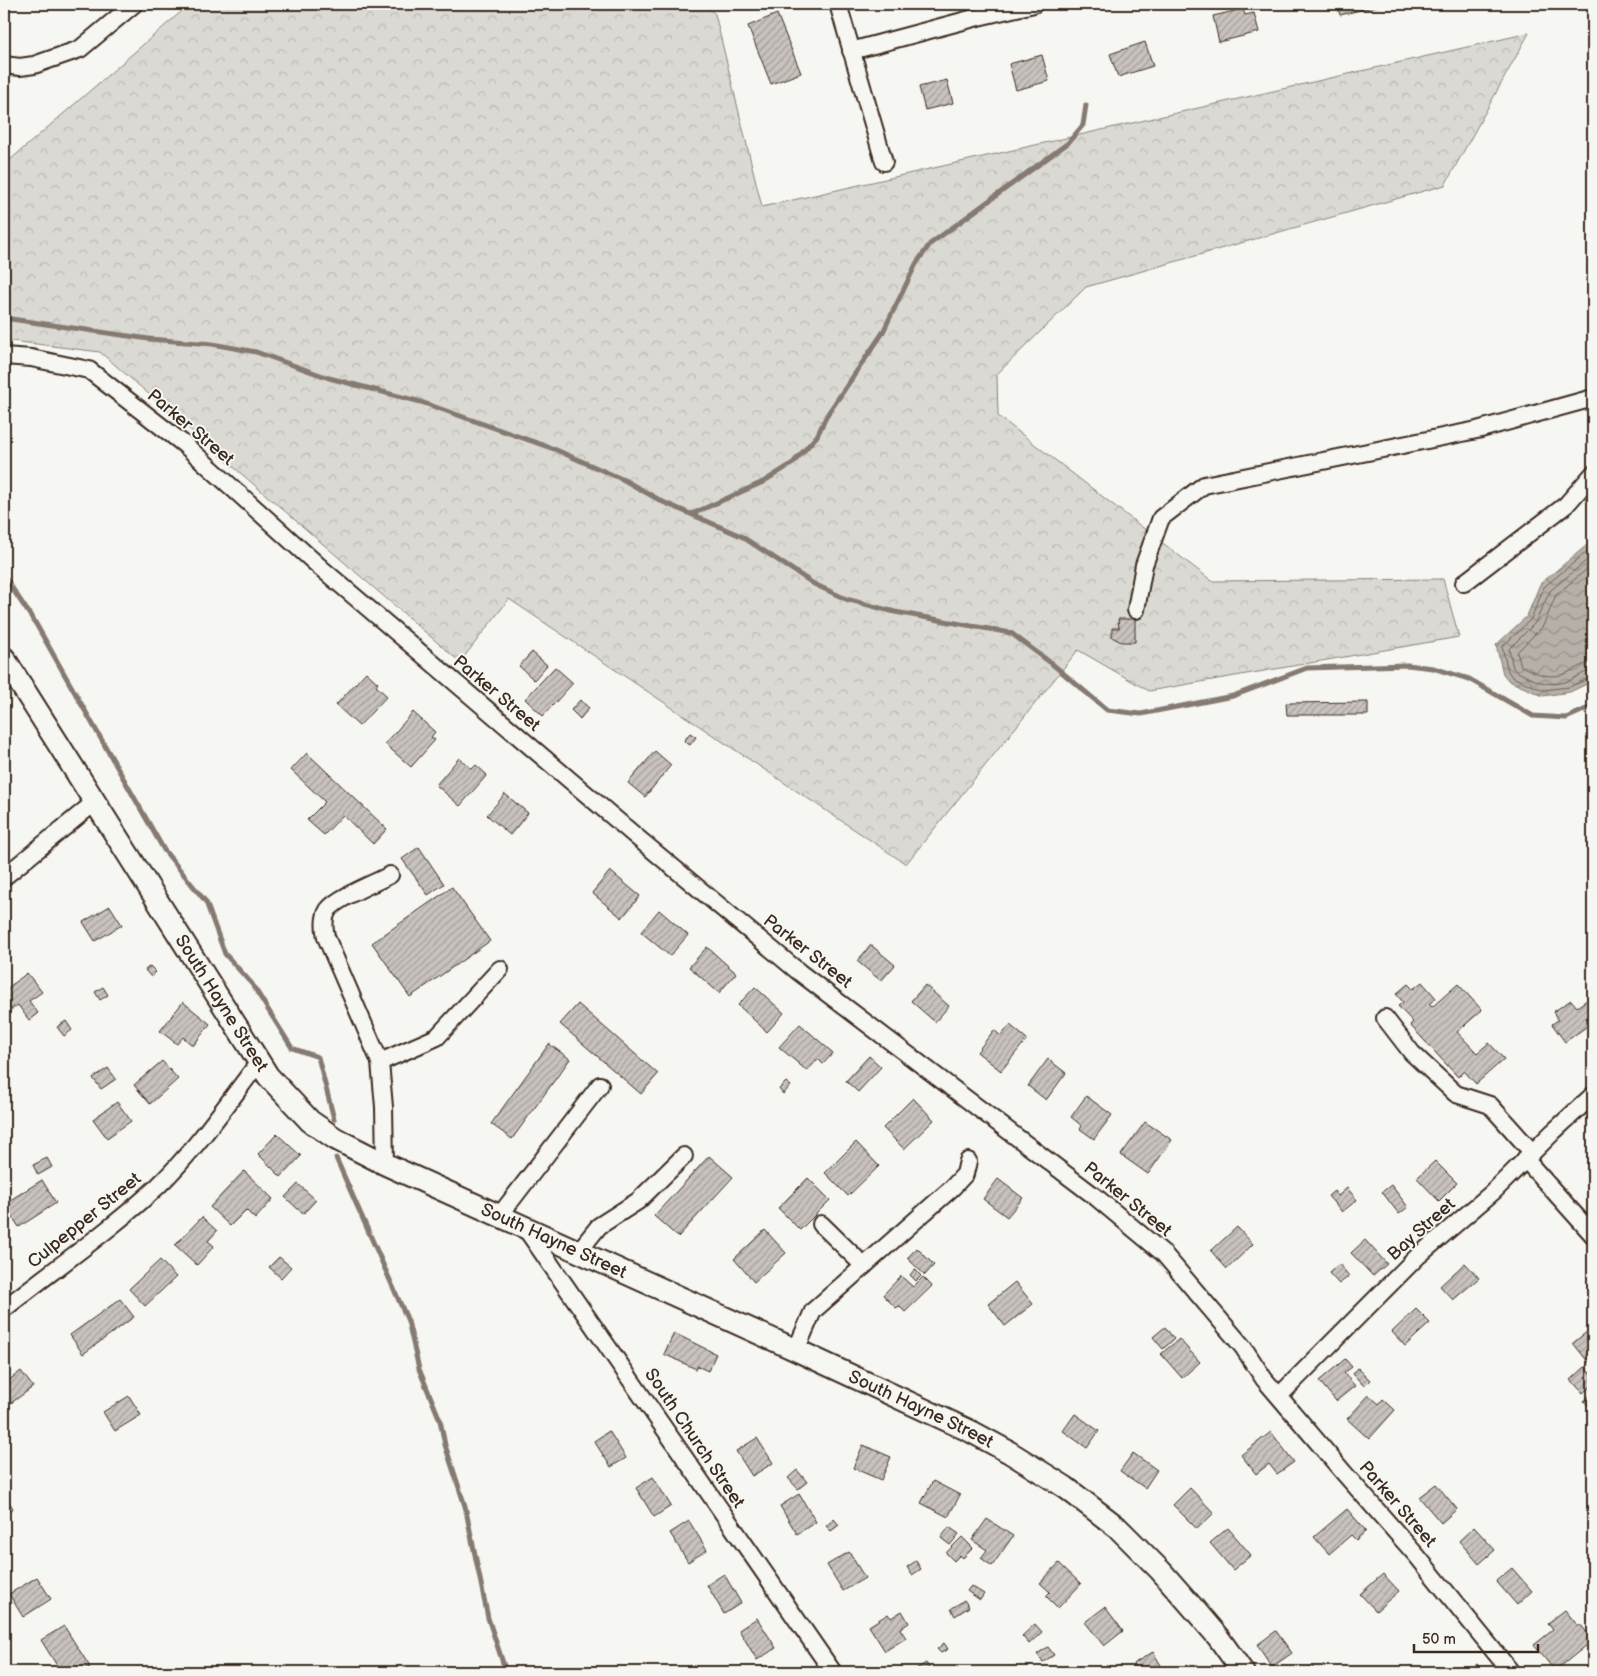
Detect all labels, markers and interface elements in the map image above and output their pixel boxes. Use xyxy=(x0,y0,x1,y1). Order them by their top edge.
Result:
street label: Parker Street xyxy=(143,385,239,470)
street label: Parker Street xyxy=(449,651,545,736)
street label: Parker Street xyxy=(759,910,857,993)
street label: South Hayne Street xyxy=(170,931,273,1076)
street label: Parker Street xyxy=(1080,1158,1176,1241)
street label: Culpepper Street xyxy=(23,1168,146,1273)
street label: Bay Street xyxy=(1383,1193,1460,1265)
street label: South Hayne Street xyxy=(478,1199,630,1283)
street label: South Church Street xyxy=(640,1365,749,1512)
street label: South Hayne Street xyxy=(845,1366,997,1453)
street label: Parker Street xyxy=(1355,1457,1441,1552)
scale bar xyxy=(1414,1621,1538,1653)
text: 50 m xyxy=(1422,1630,1456,1649)

